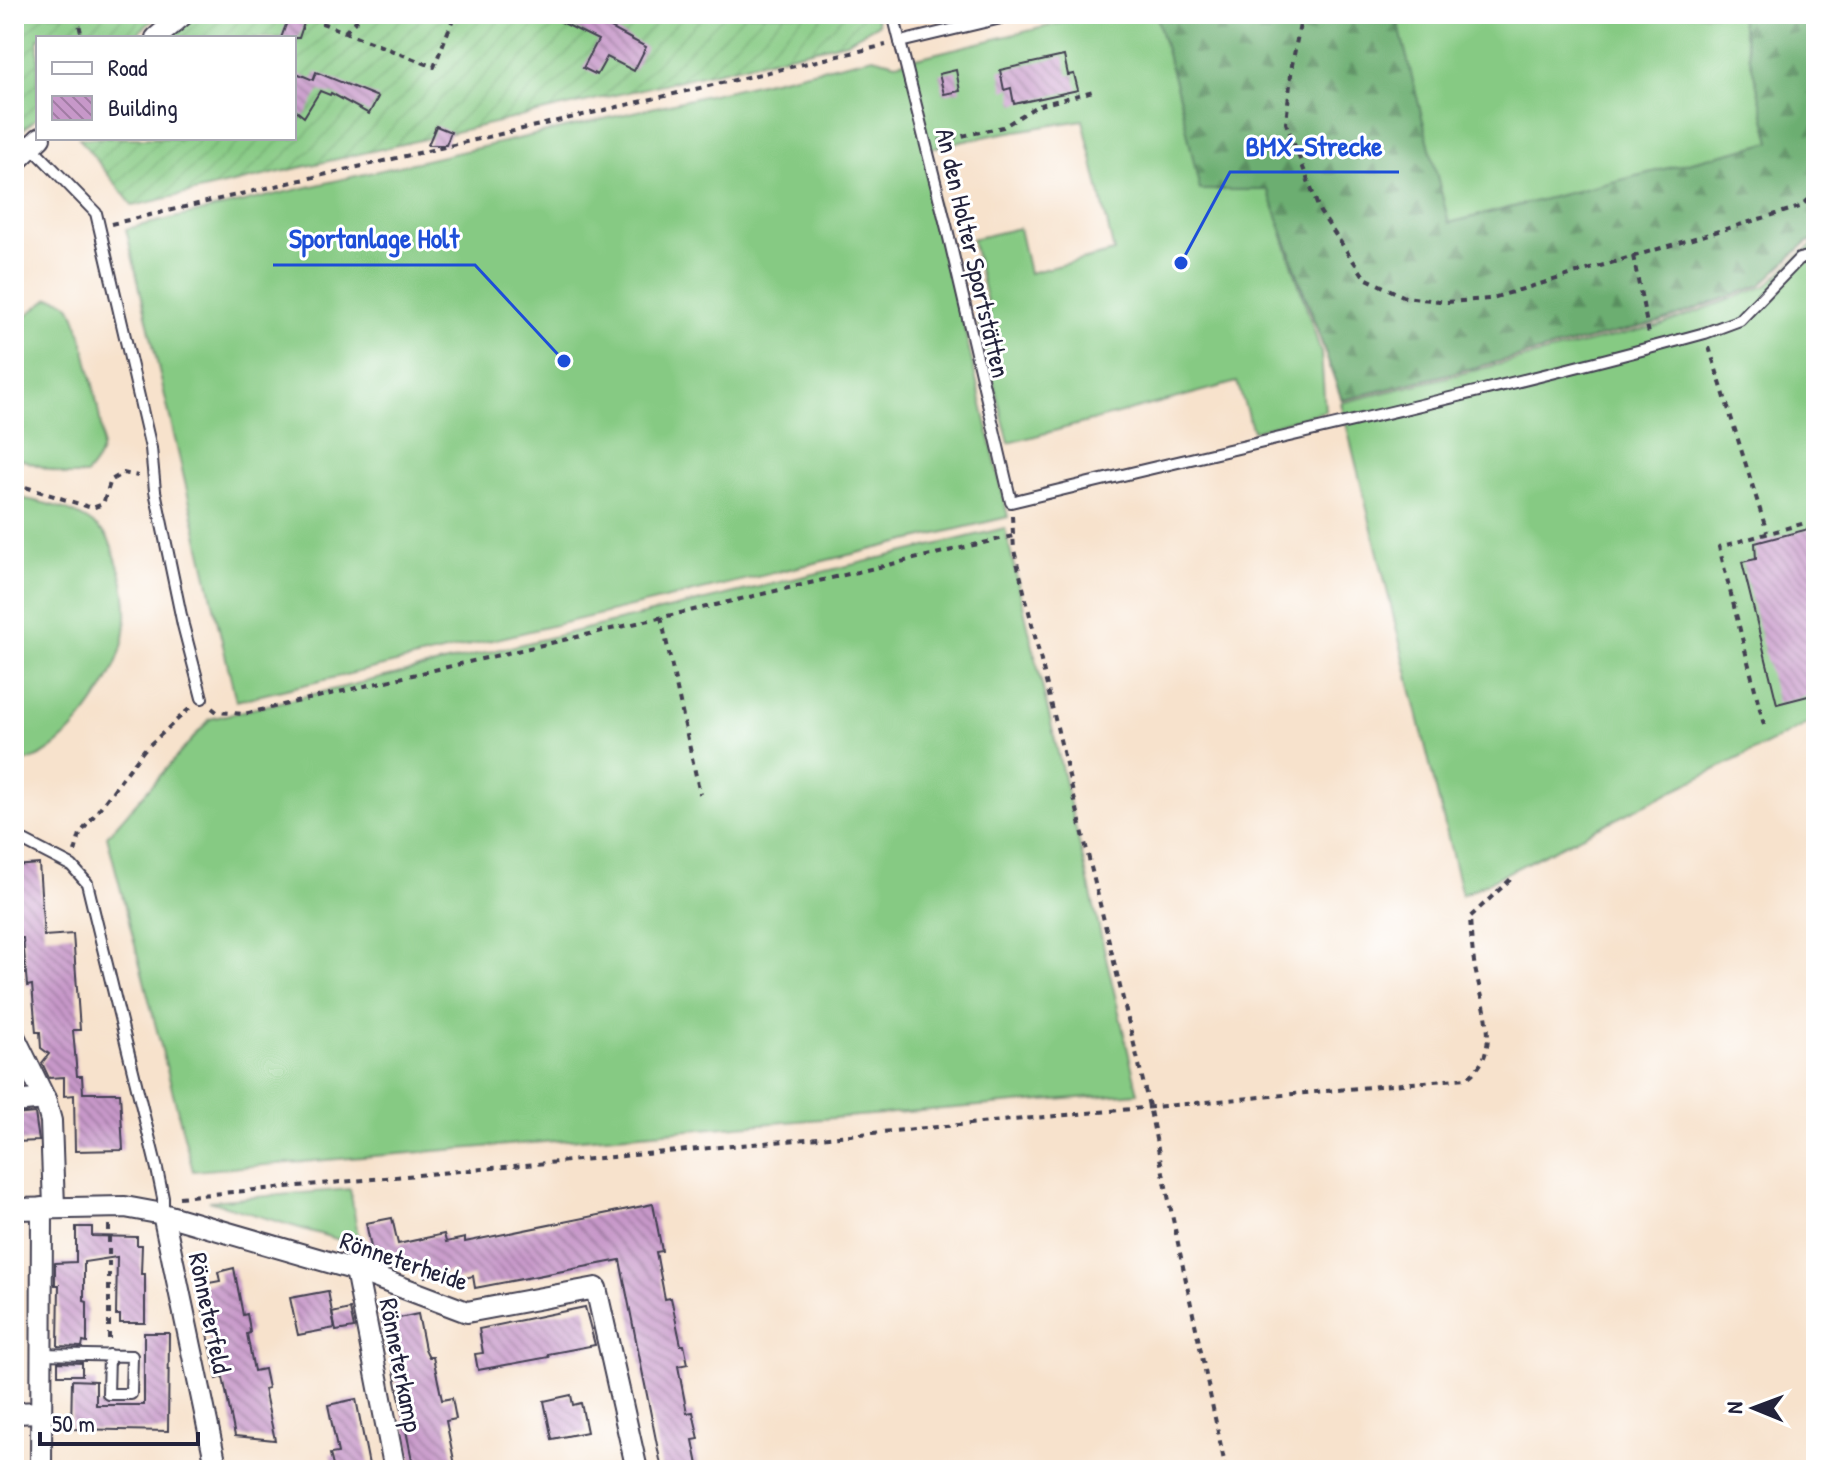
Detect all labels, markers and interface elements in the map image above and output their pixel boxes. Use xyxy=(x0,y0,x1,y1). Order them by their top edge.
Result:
legend xyxy=(36,36,296,140)
text: Road xyxy=(108,51,147,83)
text: Building xyxy=(108,91,178,123)
callout: BMX-Strecke xyxy=(1230,120,1399,172)
street label: An den Holter Sportstätten xyxy=(928,125,1019,381)
text: BMX-Strecke xyxy=(1245,127,1383,165)
callout: Sportanlage Holt xyxy=(273,213,475,265)
text: Sportanlage Holt xyxy=(289,219,460,258)
street label: Rönneterheide xyxy=(336,1222,473,1299)
street label: Rönneterfeld xyxy=(181,1249,240,1376)
street label: Rönneterkamp xyxy=(371,1295,432,1435)
north arrow xyxy=(1714,1368,1794,1448)
scale bar xyxy=(40,1396,198,1446)
text: N xyxy=(1719,1401,1749,1414)
text: 50 m xyxy=(52,1407,95,1439)

